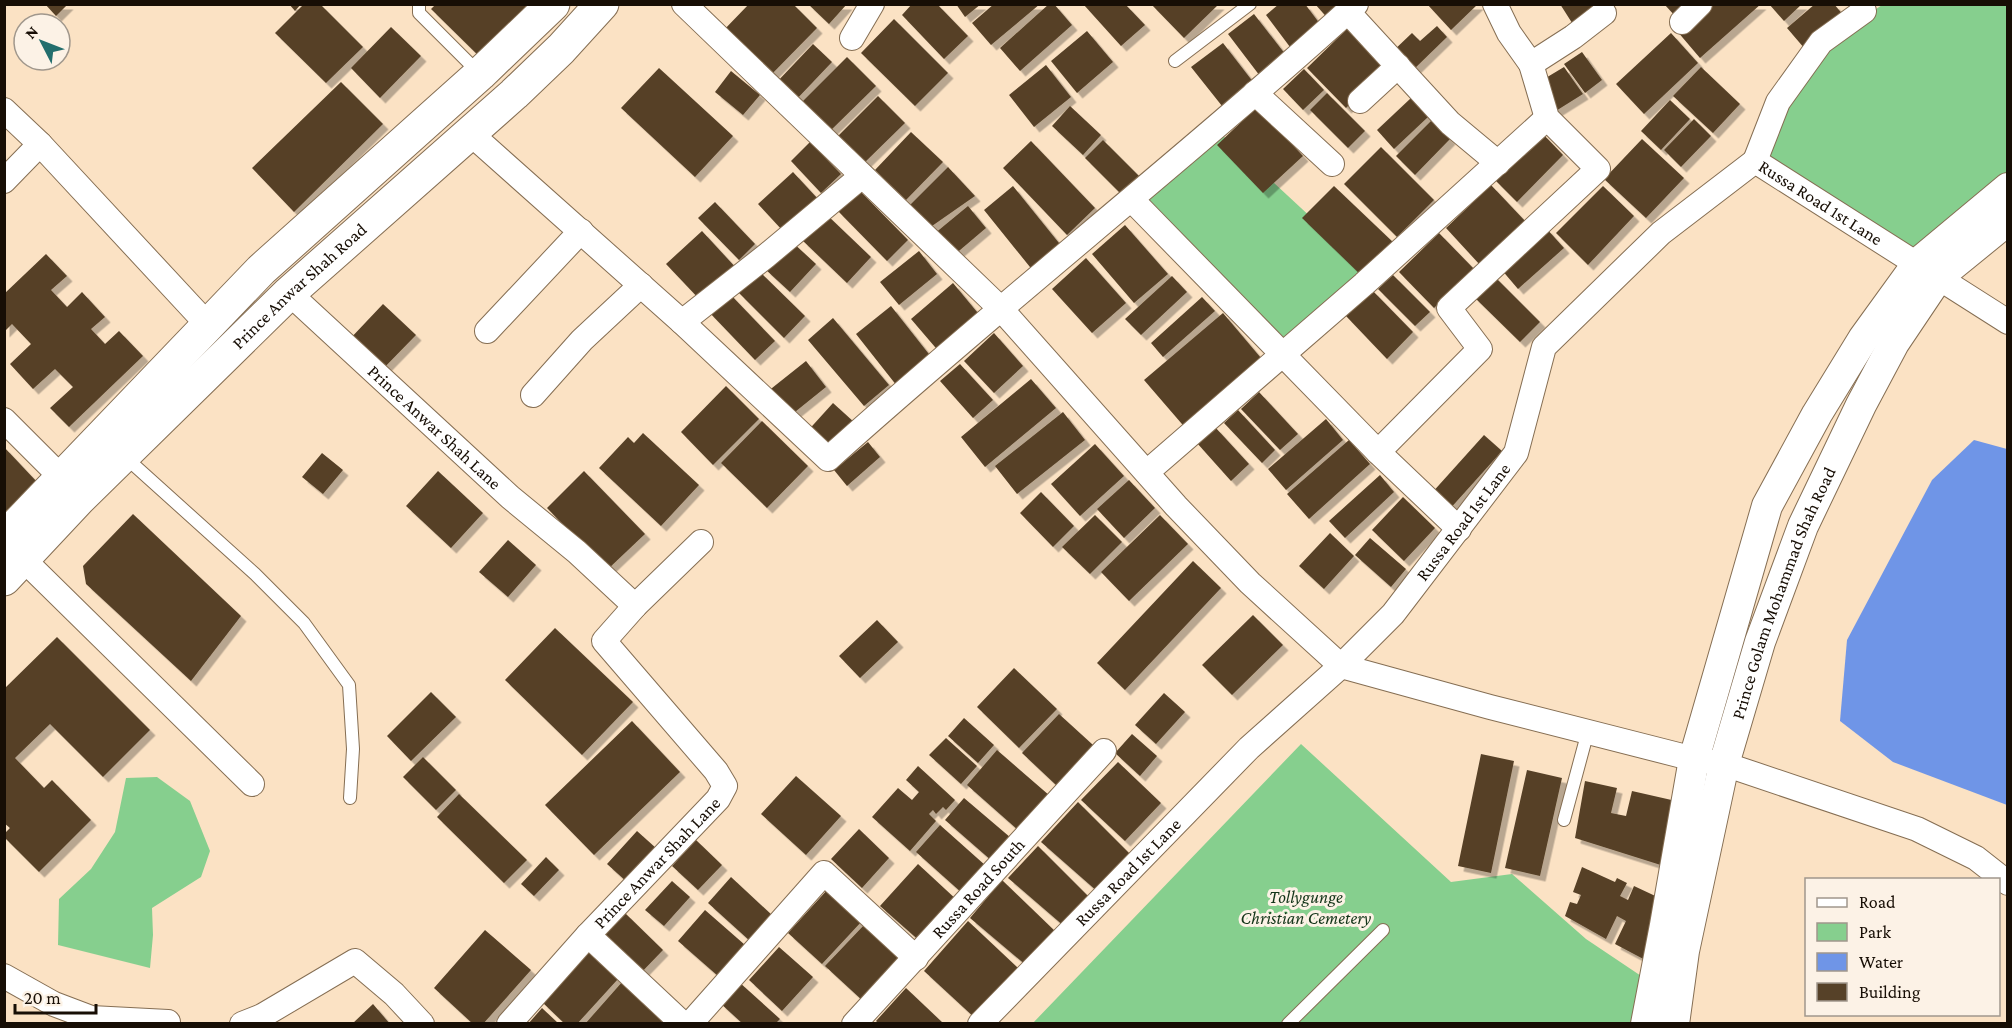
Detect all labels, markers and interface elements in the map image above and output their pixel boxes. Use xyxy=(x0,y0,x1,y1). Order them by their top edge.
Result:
north arrow xyxy=(12,12,72,72)
text: N xyxy=(21,22,41,42)
street label: Russa Road 1st Lane xyxy=(1755,156,1886,249)
street label: Prince Anwar Shah Road xyxy=(228,219,371,353)
street label: Prince Anwar Shah Lane xyxy=(364,361,505,494)
street label: Russa Road 1st Lane xyxy=(1412,459,1515,585)
street label: Prince Golam Mohammad Shah Road xyxy=(1728,463,1840,722)
street label: Prince Anwar Shah Lane xyxy=(590,793,725,933)
street label: Russa Road 1st Lane xyxy=(1071,814,1185,930)
street label: Russa Road South xyxy=(928,834,1029,942)
legend xyxy=(1805,878,2000,1016)
park label: Tollygunge Christian Cemetery xyxy=(1241,887,1372,928)
text: Road xyxy=(1859,892,1896,912)
text: Park xyxy=(1859,922,1891,942)
text: Water xyxy=(1859,952,1904,972)
scale bar xyxy=(15,977,96,1015)
text: Building xyxy=(1859,982,1921,1002)
text: 20 m xyxy=(24,988,61,1008)

